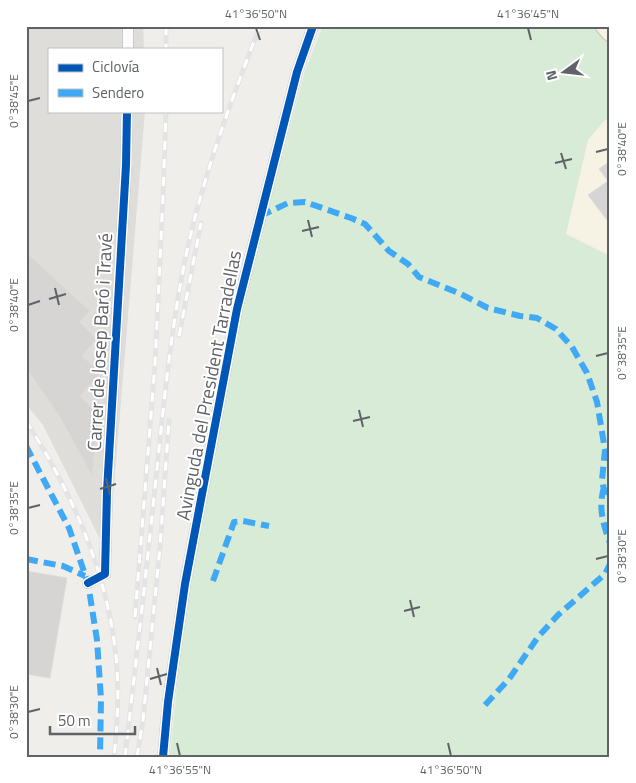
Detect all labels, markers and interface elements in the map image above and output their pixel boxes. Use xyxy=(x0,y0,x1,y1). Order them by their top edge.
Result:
text: 41°36'50"N xyxy=(225,4,287,23)
text: 41°36'45"N xyxy=(497,4,559,23)
legend xyxy=(48,48,222,112)
north arrow xyxy=(538,48,588,98)
text: Ciclovía xyxy=(92,55,140,78)
text: N xyxy=(540,68,562,83)
text: 0°38'45"E xyxy=(4,74,23,128)
text: Sendero xyxy=(92,81,144,104)
text: 0°38'40"E xyxy=(612,122,631,176)
street label: Carrer de Josep Baró i Travé xyxy=(79,232,119,452)
street label: Avinguda del President Tarradellas xyxy=(168,247,248,522)
text: 0°38'40"E xyxy=(4,278,23,332)
text: 0°38'35"E xyxy=(612,326,631,380)
text: 0°38'35"E xyxy=(4,481,23,535)
text: 0°38'30"E xyxy=(612,529,631,583)
text: 0°38'30"E xyxy=(4,685,23,739)
scale bar xyxy=(50,703,135,735)
text: 50 m xyxy=(58,709,91,732)
text: 41°36'55"N xyxy=(149,760,211,779)
text: 41°36'50"N xyxy=(420,760,482,779)

